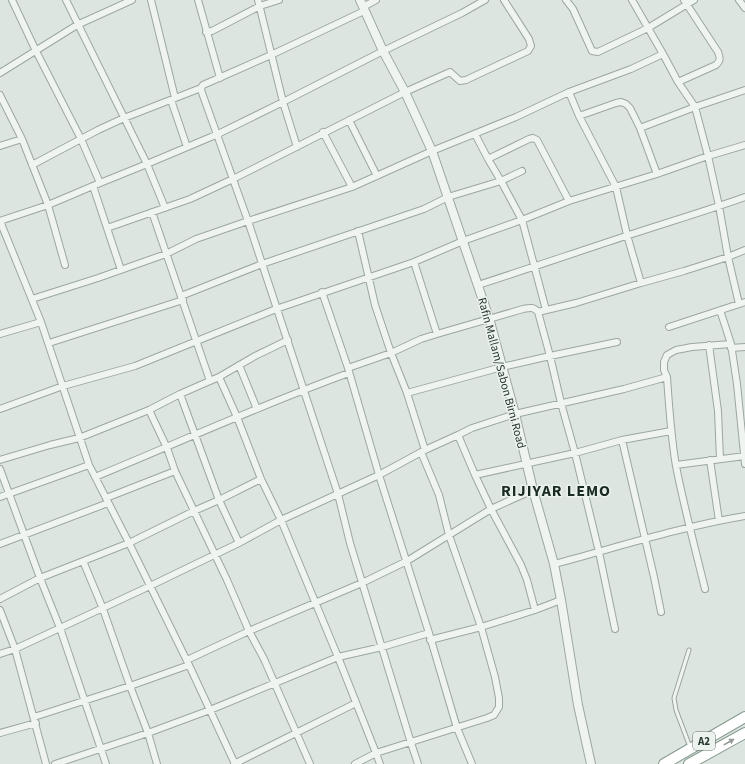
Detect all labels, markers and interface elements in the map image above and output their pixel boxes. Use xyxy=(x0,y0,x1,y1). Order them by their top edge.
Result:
street label: Rafin Mallam/Sabon Birni Road xyxy=(473,296,530,451)
district label: RIJIYAR LEMO xyxy=(501,480,611,502)
road number: A2 xyxy=(693,732,715,750)
one-way arrow xyxy=(724,738,735,745)

